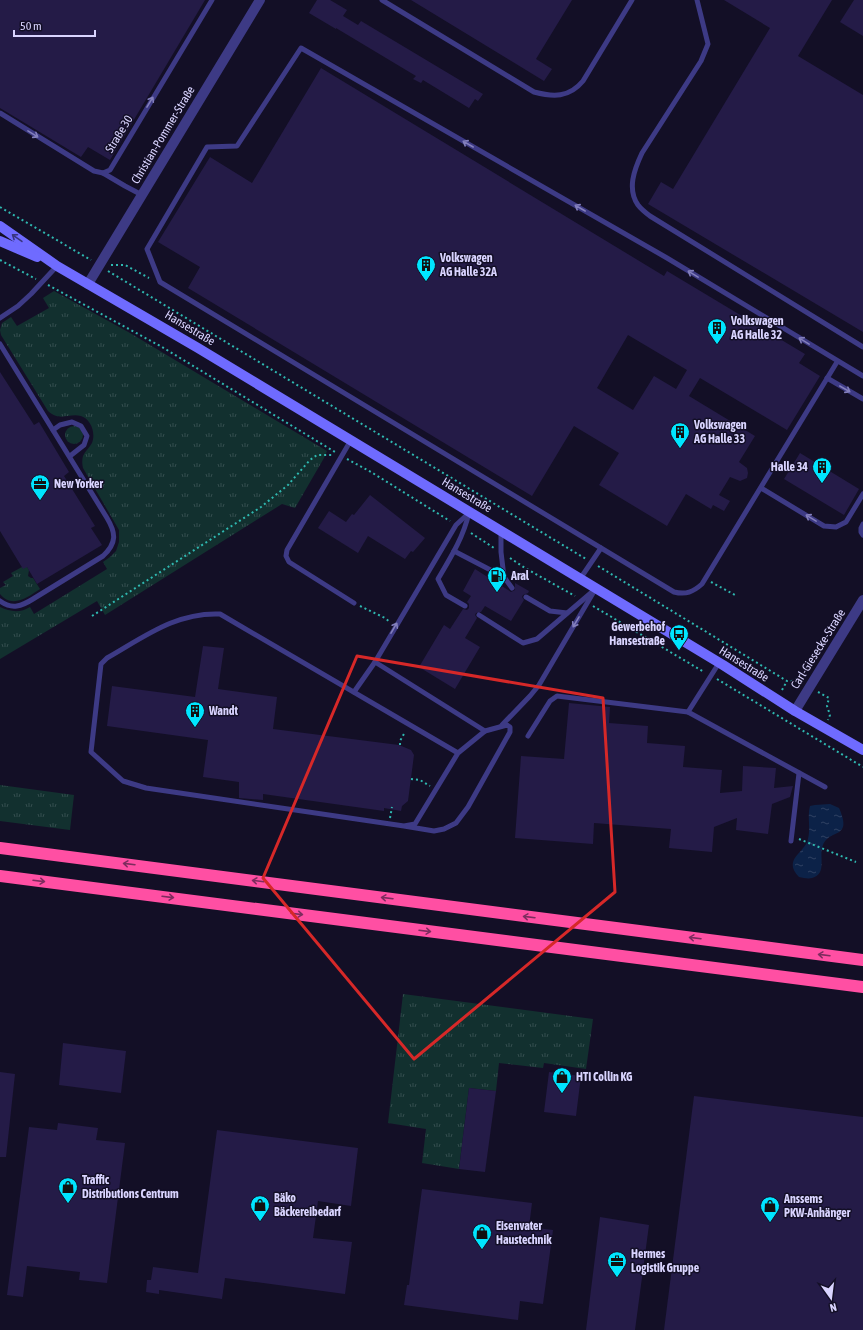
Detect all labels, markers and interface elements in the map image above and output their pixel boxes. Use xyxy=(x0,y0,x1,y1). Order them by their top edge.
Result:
scale bar xyxy=(14,12,95,38)
text: 50 m xyxy=(20,19,42,33)
street label: Christian-Pommer-Straße xyxy=(128,84,198,186)
one-way arrow xyxy=(147,96,155,108)
street label: Straße 30 xyxy=(102,112,136,155)
one-way arrow xyxy=(27,130,38,138)
one-way arrow xyxy=(462,139,474,147)
one-way arrow xyxy=(574,204,586,212)
one-way arrow xyxy=(12,234,23,242)
place label: Volkswagen AG Halle 32A xyxy=(439,251,497,279)
building icon: Volkswagen AG Halle 32A xyxy=(415,254,437,282)
one-way arrow xyxy=(687,269,699,277)
street label: Hansestraße xyxy=(163,308,217,348)
place label: Volkswagen AG Halle 32 xyxy=(730,314,784,342)
building icon: Volkswagen AG Halle 32 xyxy=(706,317,728,345)
one-way arrow xyxy=(798,337,810,345)
one-way arrow xyxy=(839,385,851,393)
place label: Volkswagen AG Halle 33 xyxy=(693,418,747,446)
building icon: Volkswagen AG Halle 33 xyxy=(669,421,691,449)
building icon: Halle 34 xyxy=(811,456,833,484)
place label: Halle 34 xyxy=(771,460,808,474)
office icon: New Yorker xyxy=(29,473,51,501)
street label: Hansestraße xyxy=(440,475,494,515)
place label: New Yorker xyxy=(54,477,104,491)
one-way arrow xyxy=(805,513,817,521)
fuel station icon: Aral xyxy=(486,565,508,593)
place label: Aral xyxy=(510,569,530,583)
street label: Carl-Giesecke-Straße xyxy=(788,607,848,691)
one-way arrow xyxy=(571,616,579,628)
place label: Gewerbehof Hansestraße xyxy=(609,620,666,648)
one-way arrow xyxy=(391,622,399,634)
bus stop icon: Gewerbehof Hansestraße xyxy=(668,623,690,651)
street label: Hansestraße xyxy=(717,643,771,685)
building icon: Wandt xyxy=(184,700,206,728)
place label: Wandt xyxy=(208,704,238,718)
one-way arrow xyxy=(123,860,136,868)
one-way arrow xyxy=(32,877,45,884)
one-way arrow xyxy=(252,877,265,885)
one-way arrow xyxy=(161,893,174,901)
one-way arrow xyxy=(380,894,393,902)
one-way arrow xyxy=(290,910,303,918)
one-way arrow xyxy=(523,913,536,920)
one-way arrow xyxy=(419,927,432,934)
one-way arrow xyxy=(689,934,702,942)
one-way arrow xyxy=(818,951,831,959)
shop icon: HTI Collin KG xyxy=(551,1066,573,1094)
place label: HTI Collin KG xyxy=(576,1070,633,1084)
place label: Traffic Distributions Centrum xyxy=(82,1173,179,1201)
shop icon: Traffic Distributions Centrum xyxy=(57,1176,79,1204)
place label: Bäko Bäckereibedarf xyxy=(274,1191,342,1219)
place label: Anssems PKW-Anhänger xyxy=(783,1192,851,1220)
shop icon: Bäko Bäckereibedarf xyxy=(249,1194,271,1222)
shop icon: Anssems PKW-Anhänger xyxy=(759,1195,781,1223)
place label: Eisenvater Haustechnik xyxy=(496,1219,552,1247)
shop icon: Eisenvater Haustechnik xyxy=(471,1222,493,1250)
place label: Hermes Logistik Gruppe xyxy=(631,1247,700,1275)
office icon: Hermes Logistik Gruppe xyxy=(606,1250,628,1278)
north arrow xyxy=(811,1278,851,1318)
text: N xyxy=(829,1301,838,1314)

